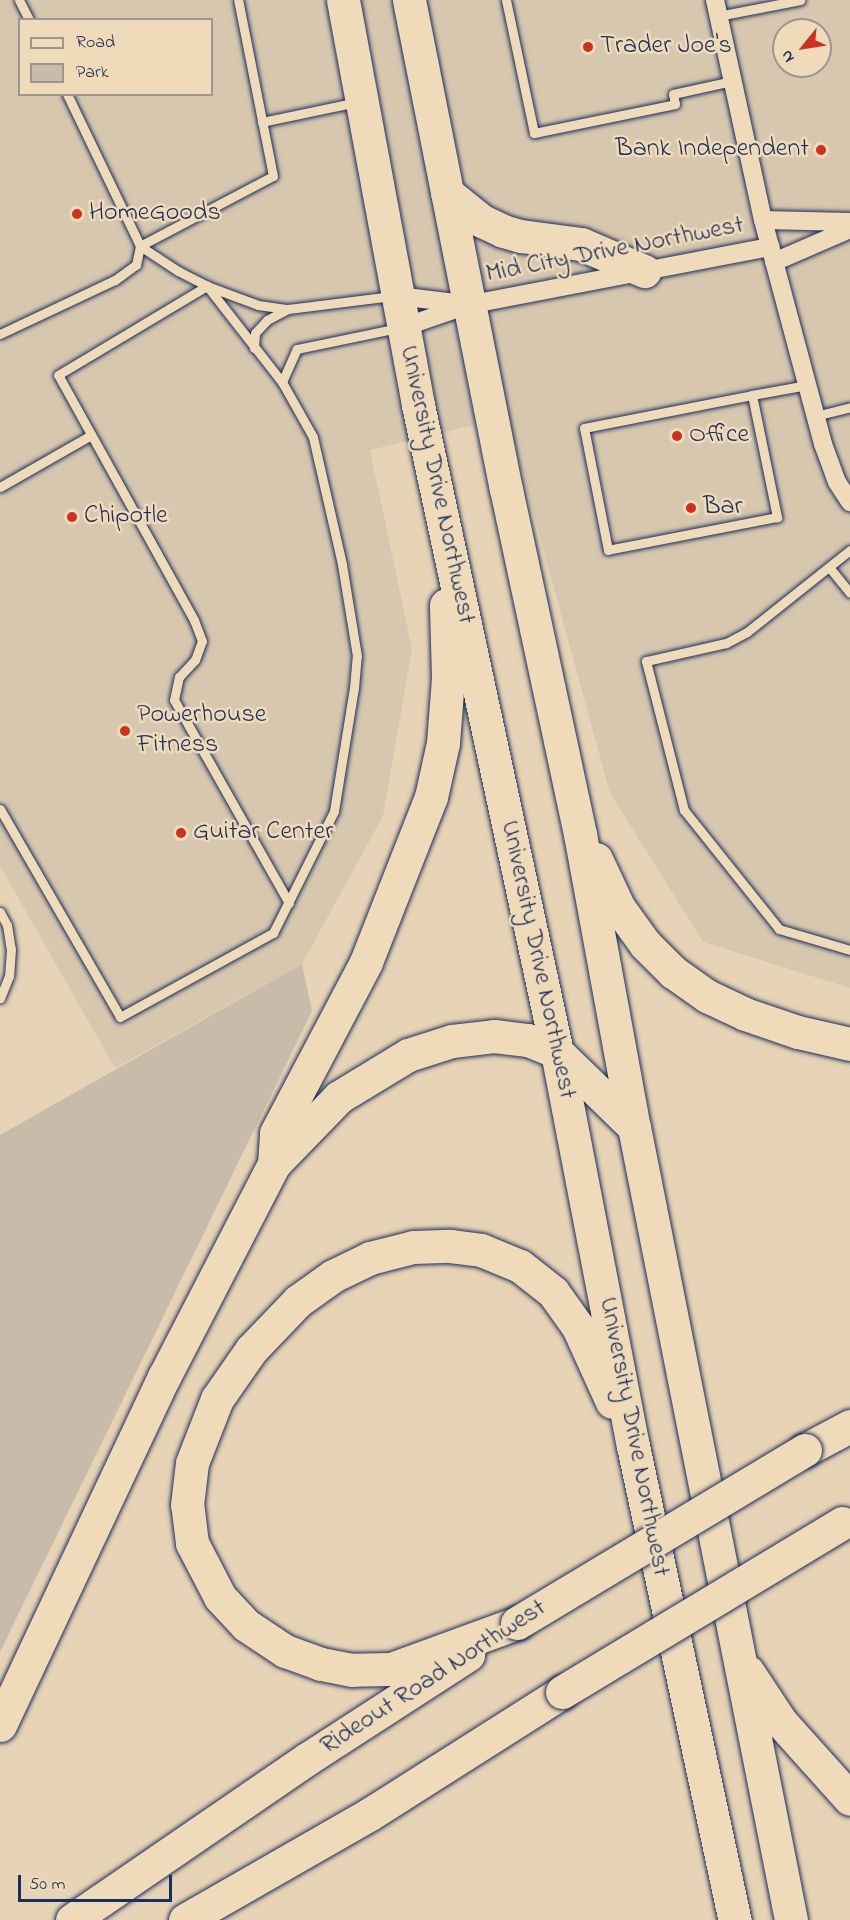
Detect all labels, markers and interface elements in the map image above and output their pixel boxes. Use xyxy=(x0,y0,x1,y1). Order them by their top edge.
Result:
legend xyxy=(18,18,213,96)
north arrow xyxy=(772,18,832,78)
text: Road xyxy=(76,30,115,56)
place label: Trader Joe's xyxy=(600,31,732,63)
marker: Trader Joe's xyxy=(581,40,595,54)
text: N xyxy=(775,45,801,67)
text: Park xyxy=(76,60,109,86)
place label: Bank Independent xyxy=(615,134,809,166)
marker: Bank Independent xyxy=(814,143,828,157)
place label: HomeGoods xyxy=(89,198,221,230)
marker: HomeGoods xyxy=(70,207,84,221)
street label: Mid City Drive Northwest xyxy=(483,211,747,291)
street label: University Drive Northwest xyxy=(391,343,481,627)
place label: Office xyxy=(689,420,749,452)
marker: Office xyxy=(670,429,684,443)
place label: Bar xyxy=(703,492,743,524)
place label: Chipotle xyxy=(84,501,168,533)
marker: Bar xyxy=(684,501,698,515)
marker: Chipotle xyxy=(65,510,79,524)
place label: Powerhouse Fitness xyxy=(137,700,266,762)
marker: Powerhouse Fitness xyxy=(118,724,132,738)
place label: Guitar Center xyxy=(193,817,333,849)
street label: University Drive Northwest xyxy=(492,818,582,1102)
marker: Guitar Center xyxy=(174,826,188,840)
street label: University Drive Northwest xyxy=(591,1295,675,1579)
street label: Rideout Road Northwest xyxy=(315,1593,553,1763)
scale bar xyxy=(21,1863,176,1901)
text: 50 m xyxy=(29,1872,66,1898)

